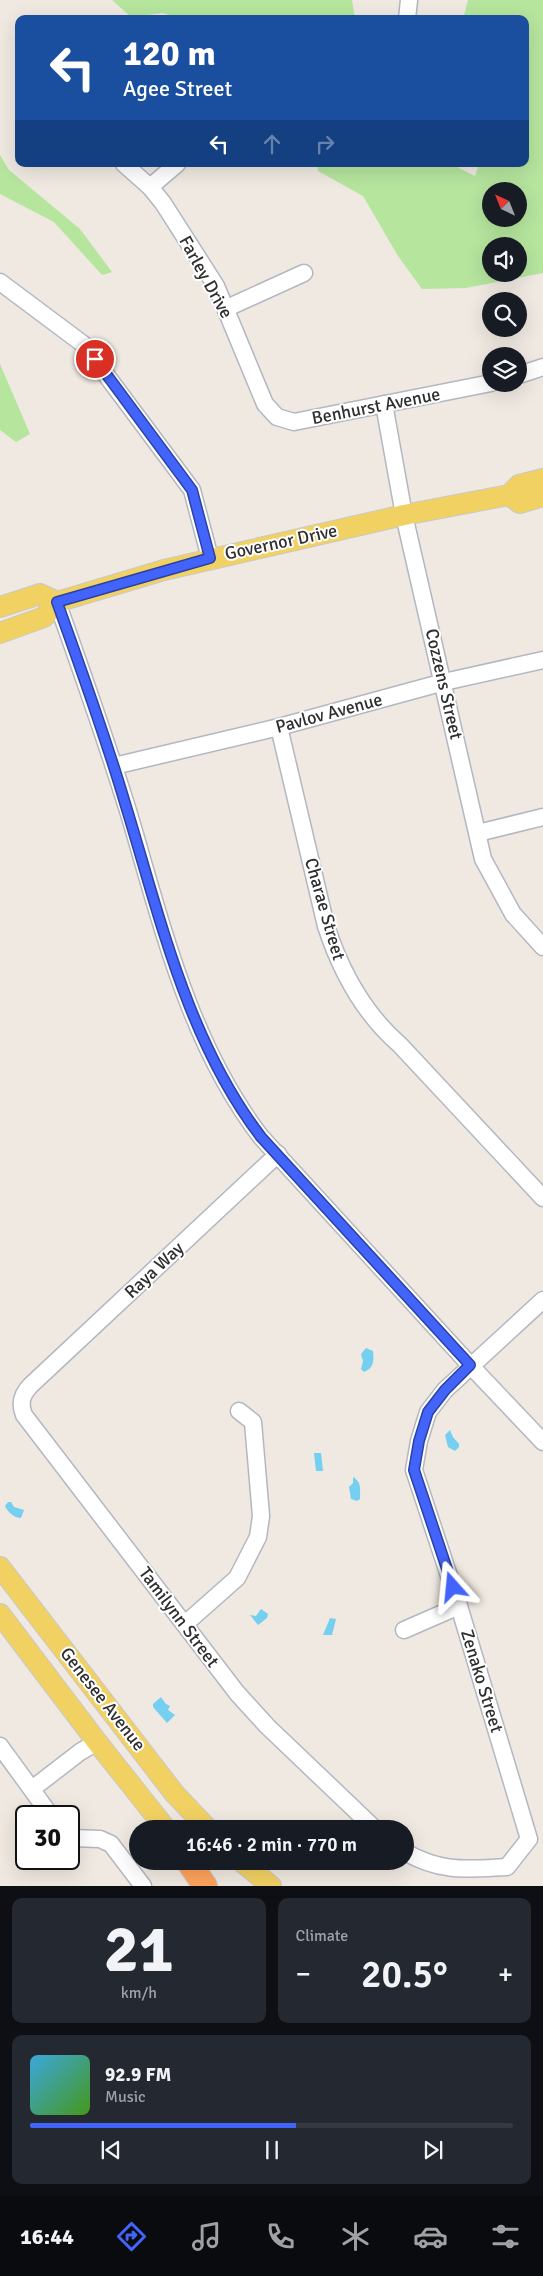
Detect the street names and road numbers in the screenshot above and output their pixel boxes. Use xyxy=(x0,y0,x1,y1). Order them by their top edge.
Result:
street label: Farley Drive xyxy=(174,232,238,322)
street label: Benhurst Avenue xyxy=(310,383,442,429)
street label: Governor Drive xyxy=(223,519,339,565)
street label: Cozzens Street xyxy=(421,626,467,742)
street label: Pavlov Avenue xyxy=(273,688,385,738)
street label: Charae Street xyxy=(300,855,350,963)
street label: Raya Way xyxy=(120,1237,189,1303)
street label: Tamilynn Street xyxy=(134,1563,224,1671)
street label: Zenako Street xyxy=(456,1627,508,1735)
street label: Genesee Avenue xyxy=(56,1643,150,1755)

